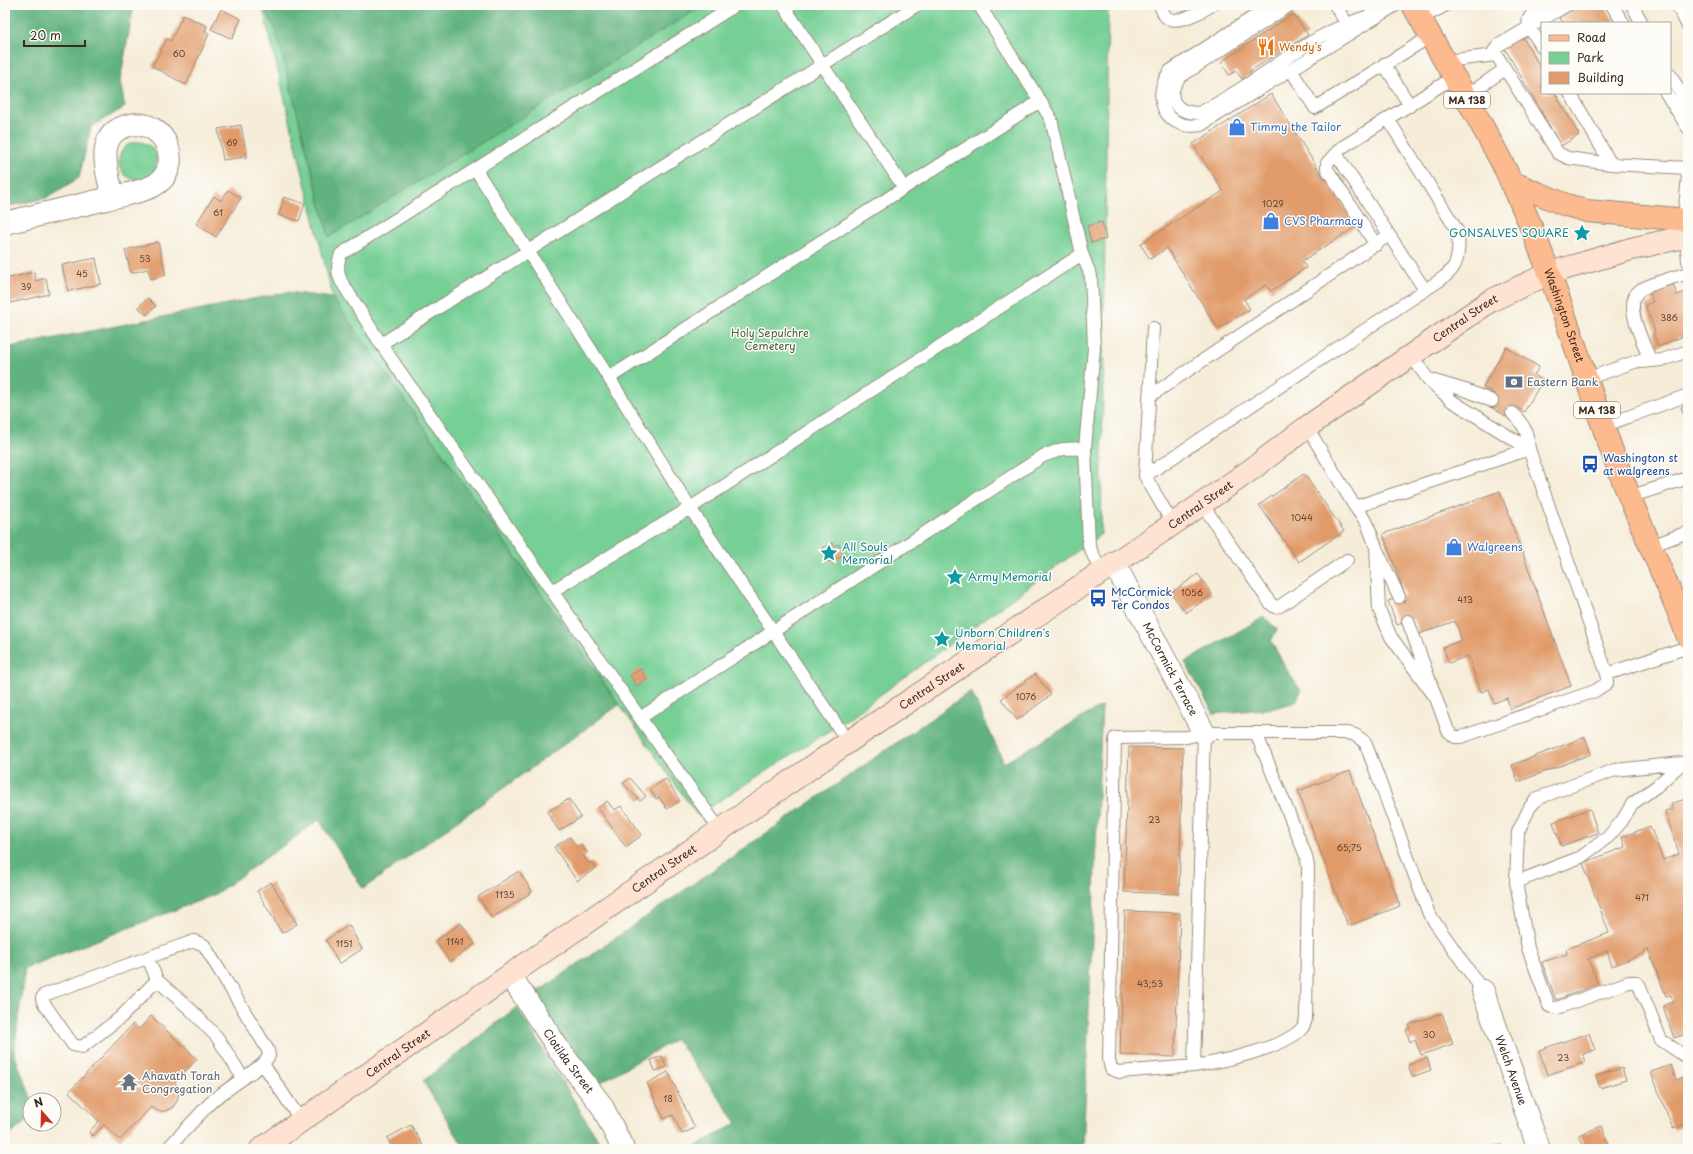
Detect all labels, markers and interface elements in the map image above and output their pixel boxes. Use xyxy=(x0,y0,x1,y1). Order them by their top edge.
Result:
scale bar xyxy=(24,22,85,48)
legend xyxy=(1541,22,1671,94)
text: 20 m xyxy=(30,26,61,44)
text: Road xyxy=(1577,28,1606,46)
restaurant icon: Wendy's xyxy=(1256,37,1276,57)
place label: Wendy's xyxy=(1279,38,1322,55)
house number: 60 xyxy=(173,46,186,60)
text: Park xyxy=(1577,48,1604,66)
text: Building xyxy=(1577,68,1624,86)
road number: MA 138 xyxy=(1444,92,1490,108)
shop icon: Timmy the Tailor xyxy=(1227,117,1247,137)
place label: Timmy the Tailor xyxy=(1250,118,1342,135)
house number: 69 xyxy=(226,135,238,149)
house number: 1029 xyxy=(1262,196,1284,210)
house number: 61 xyxy=(213,205,223,219)
shop icon: CVS Pharmacy xyxy=(1261,211,1281,231)
place label: CVS Pharmacy xyxy=(1284,212,1363,229)
place icon: GONSALVES SQUARE xyxy=(1572,223,1592,243)
place label: GONSALVES SQUARE xyxy=(1449,224,1569,241)
house number: 53 xyxy=(139,251,151,265)
house number: 45 xyxy=(76,266,88,280)
street label: Washington Street xyxy=(1540,266,1589,365)
house number: 39 xyxy=(20,279,32,293)
street label: Central Street xyxy=(1429,289,1501,346)
house number: 386 xyxy=(1660,310,1678,324)
park label: Holy Sepulchre Cemetery xyxy=(731,324,809,354)
bank icon: Eastern Bank xyxy=(1504,372,1524,392)
place label: Eastern Bank xyxy=(1527,373,1599,390)
road number: MA 138 xyxy=(1574,402,1620,418)
place label: Washington st at walgreens xyxy=(1603,449,1679,479)
bus stop icon: Washington st at walgreens xyxy=(1580,454,1600,474)
street label: Central Street xyxy=(1164,476,1236,533)
house number: 1044 xyxy=(1291,510,1313,524)
shop icon: Walgreens xyxy=(1444,537,1464,557)
place label: All Souls Memorial xyxy=(842,538,893,568)
place label: Walgreens xyxy=(1467,538,1523,555)
place icon: All Souls Memorial xyxy=(819,543,839,563)
place icon: Army Memorial xyxy=(945,567,965,587)
place label: Army Memorial xyxy=(968,568,1052,585)
place label: McCormick Ter Condos xyxy=(1111,583,1172,613)
house number: 1056 xyxy=(1181,585,1203,599)
bus stop icon: McCormick Ter Condos xyxy=(1088,588,1108,608)
house number: 413 xyxy=(1457,592,1473,606)
street label: McCormick Terrace xyxy=(1139,619,1202,719)
place label: Unborn Children's Memorial xyxy=(955,624,1050,654)
place icon: Unborn Children's Memorial xyxy=(932,629,952,649)
street label: Central Street xyxy=(895,657,968,714)
house number: 1076 xyxy=(1016,689,1036,703)
house number: 23 xyxy=(1148,812,1160,826)
street label: Central Street xyxy=(628,840,700,897)
house number: 65;75 xyxy=(1337,840,1362,854)
house number: 1135 xyxy=(496,887,515,901)
house number: 471 xyxy=(1635,890,1649,904)
house number: 1141 xyxy=(447,934,463,948)
house number: 1151 xyxy=(336,936,352,950)
house number: 43;53 xyxy=(1137,976,1163,990)
street label: Central Street xyxy=(362,1024,434,1082)
street label: Clotilda Street xyxy=(539,1025,599,1097)
house number: 30 xyxy=(1423,1027,1436,1041)
street label: Welch Avenue xyxy=(1491,1033,1532,1107)
house number: 23 xyxy=(1557,1050,1569,1064)
place label: Ahavath Torah Congregation xyxy=(142,1067,220,1097)
temple icon: Ahavath Torah Congregation xyxy=(119,1072,139,1092)
house number: 18 xyxy=(663,1091,673,1105)
north arrow xyxy=(22,1092,62,1132)
text: N xyxy=(31,1093,46,1112)

